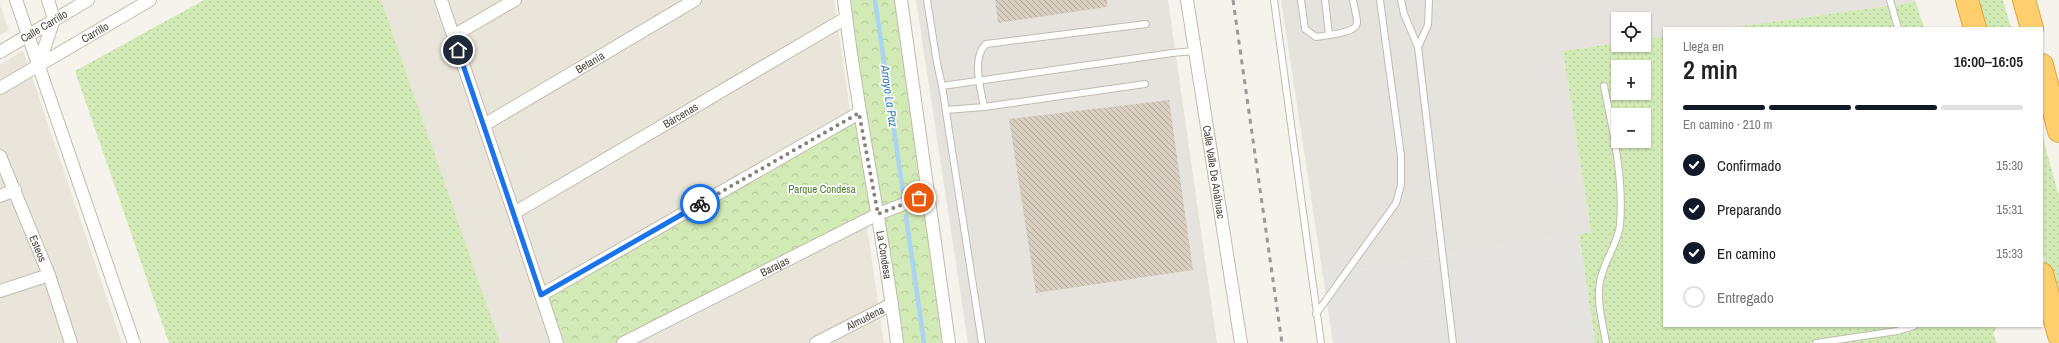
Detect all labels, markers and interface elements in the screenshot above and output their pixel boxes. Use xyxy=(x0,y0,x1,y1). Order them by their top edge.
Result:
street label: Calle Carrillo xyxy=(18,7,70,45)
map controls xyxy=(1611,12,1651,148)
button: locate xyxy=(1611,12,1651,52)
street label: Carrillo xyxy=(79,19,111,46)
pin xyxy=(441,33,475,67)
text: Llega en xyxy=(1683,38,1724,55)
icon: home xyxy=(447,39,469,61)
street label: Betania xyxy=(573,48,607,76)
text: 16:00–16:05 xyxy=(1954,51,2023,72)
text: 2 min xyxy=(1683,52,1738,87)
button: + xyxy=(1611,60,1651,100)
water label: Arroyo La Paz xyxy=(877,63,901,128)
street label: Bárcenas xyxy=(660,99,701,131)
button: − xyxy=(1611,108,1651,148)
text: En camino · 210 m xyxy=(1683,116,1772,133)
street label: Calle Valle De Anáhuac xyxy=(1200,124,1228,220)
icon: check xyxy=(1683,154,1705,176)
text: Confirmado xyxy=(1717,155,1781,176)
text: 15:30 xyxy=(1996,157,2023,174)
pin xyxy=(902,181,936,215)
park label: Parque Condesa xyxy=(788,182,856,196)
courier xyxy=(680,184,720,224)
icon: bag xyxy=(908,187,930,209)
icon: bike xyxy=(689,193,711,215)
icon: check xyxy=(1683,198,1705,220)
text: Preparando xyxy=(1717,199,1781,220)
text: 15:31 xyxy=(1996,201,2023,218)
street label: La Condesa xyxy=(873,230,895,280)
street label: Esteos xyxy=(26,233,50,264)
icon: check xyxy=(1683,242,1705,264)
text: En camino xyxy=(1717,243,1776,264)
text: 15:33 xyxy=(1996,245,2023,262)
street label: Barajas xyxy=(758,253,792,279)
text: Entregado xyxy=(1717,287,1774,308)
street label: Almudena xyxy=(843,302,886,334)

